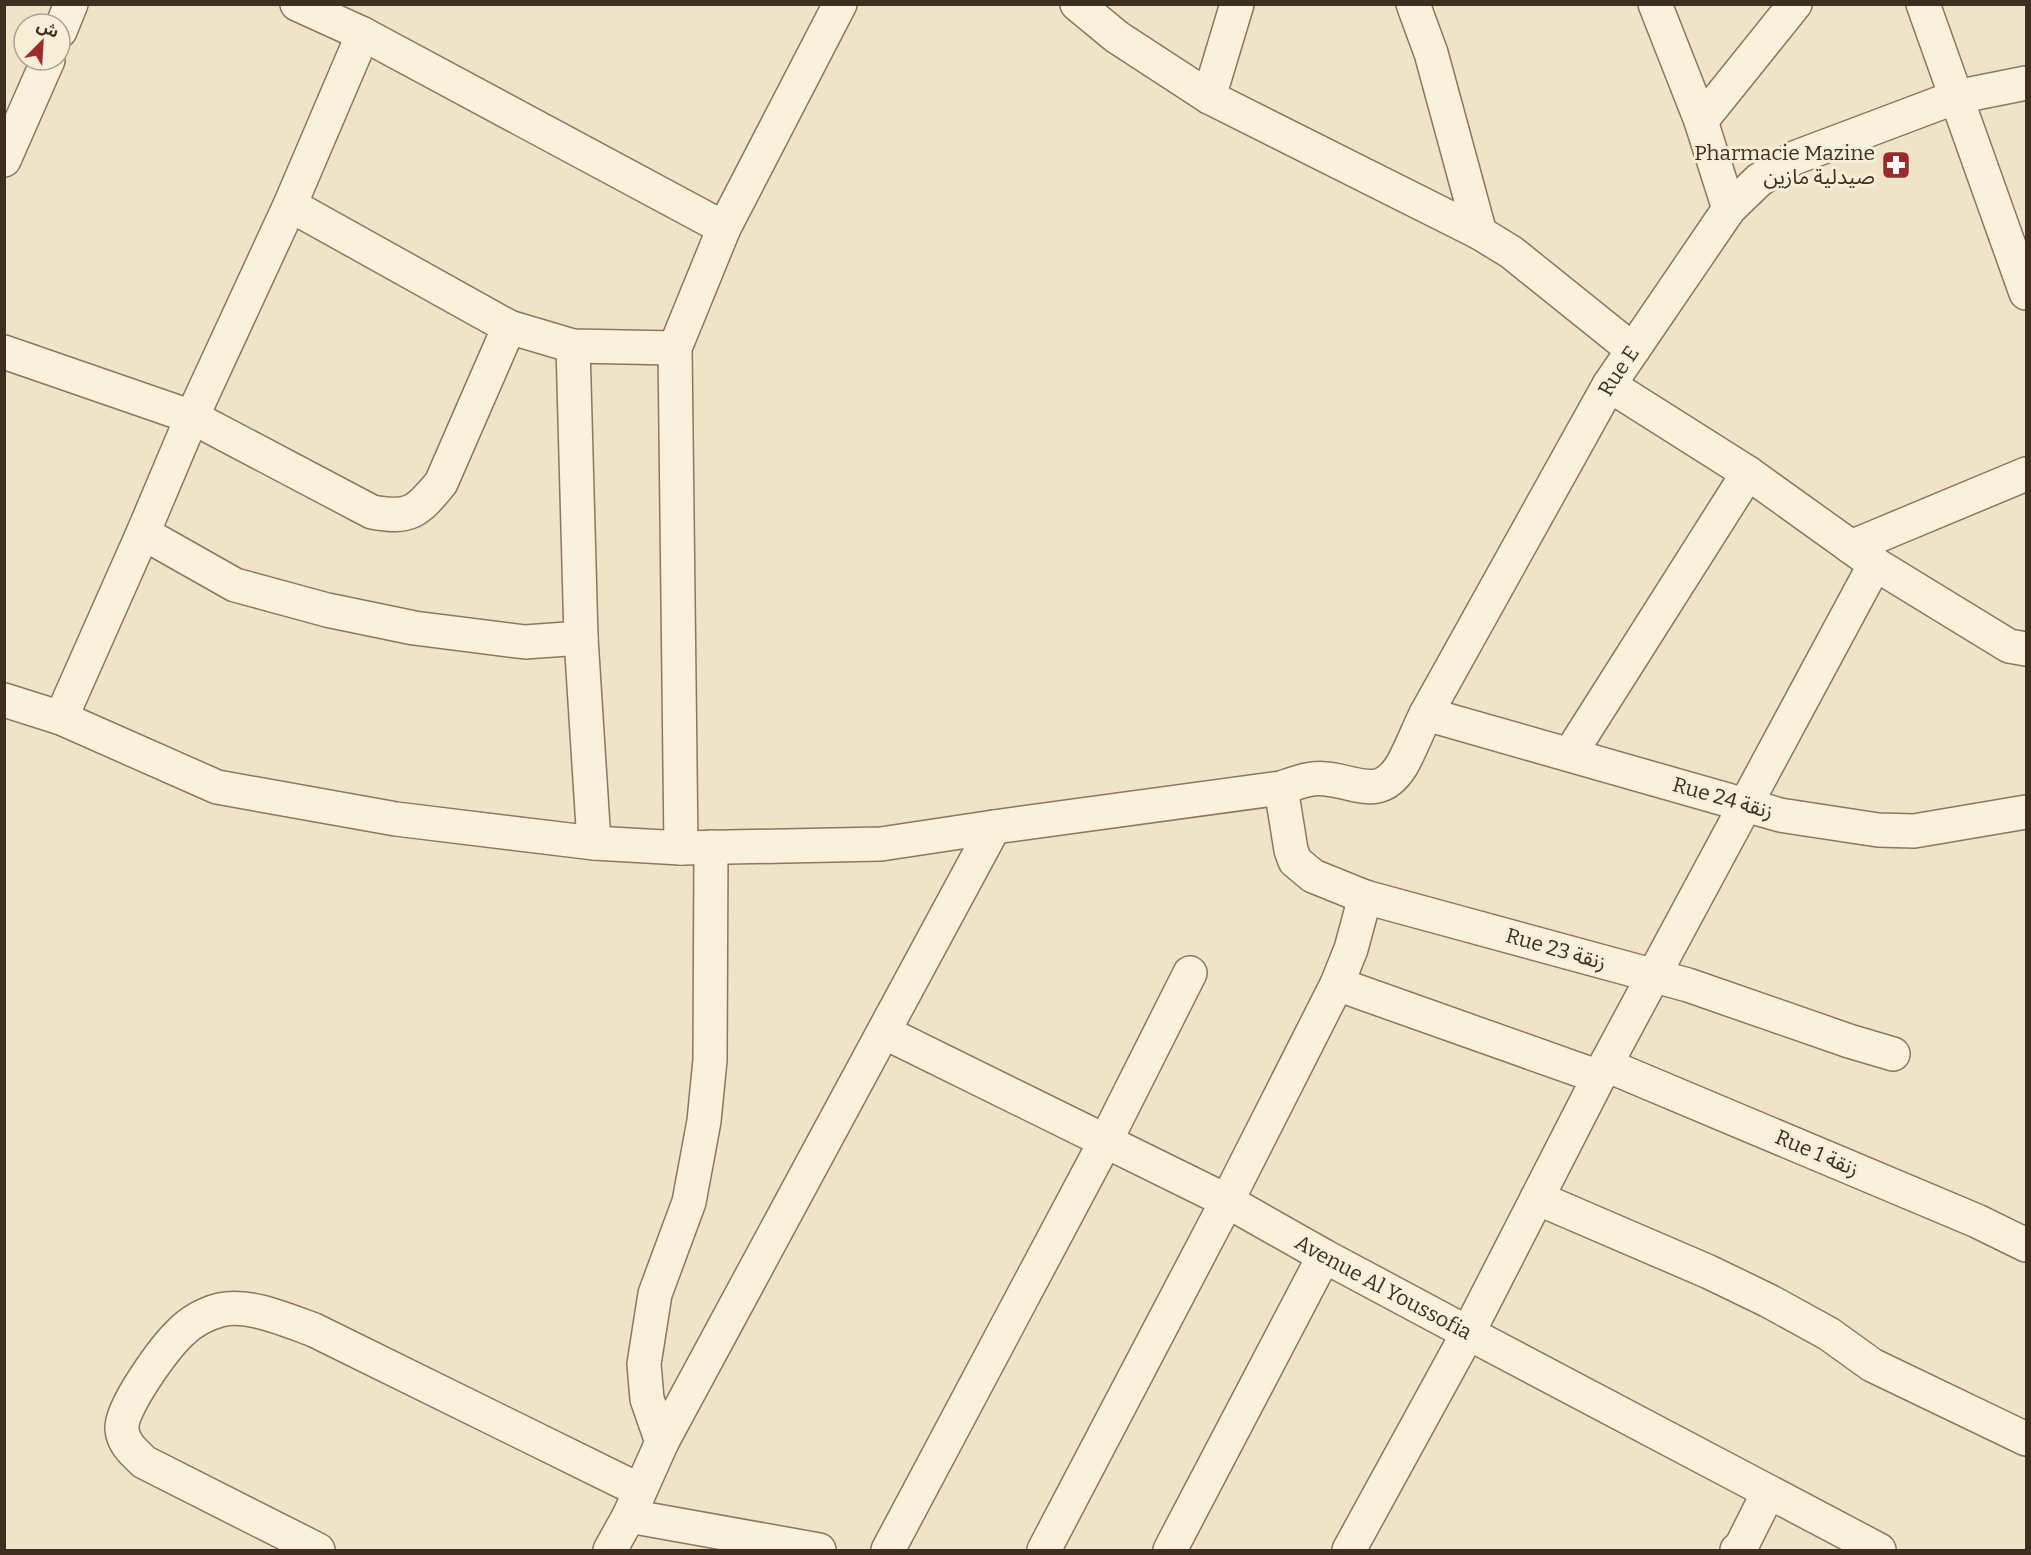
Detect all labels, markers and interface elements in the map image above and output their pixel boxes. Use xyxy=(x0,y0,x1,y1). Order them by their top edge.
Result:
north arrow xyxy=(12,12,72,72)
text: ش xyxy=(34,16,62,42)
place label: Pharmacie Mazine صيدلية مازين xyxy=(1694,140,1875,190)
pharmacy icon: Pharmacie Mazine صيدلية مازين xyxy=(1880,149,1912,181)
street label: Rue E xyxy=(1592,341,1645,401)
street label: Rue 24 زنقة xyxy=(1670,771,1776,825)
street label: Rue 23 زنقة xyxy=(1503,922,1609,976)
street label: Rue 1 زنقة xyxy=(1771,1124,1863,1182)
street label: Avenue Al Youssofia xyxy=(1290,1229,1477,1346)

